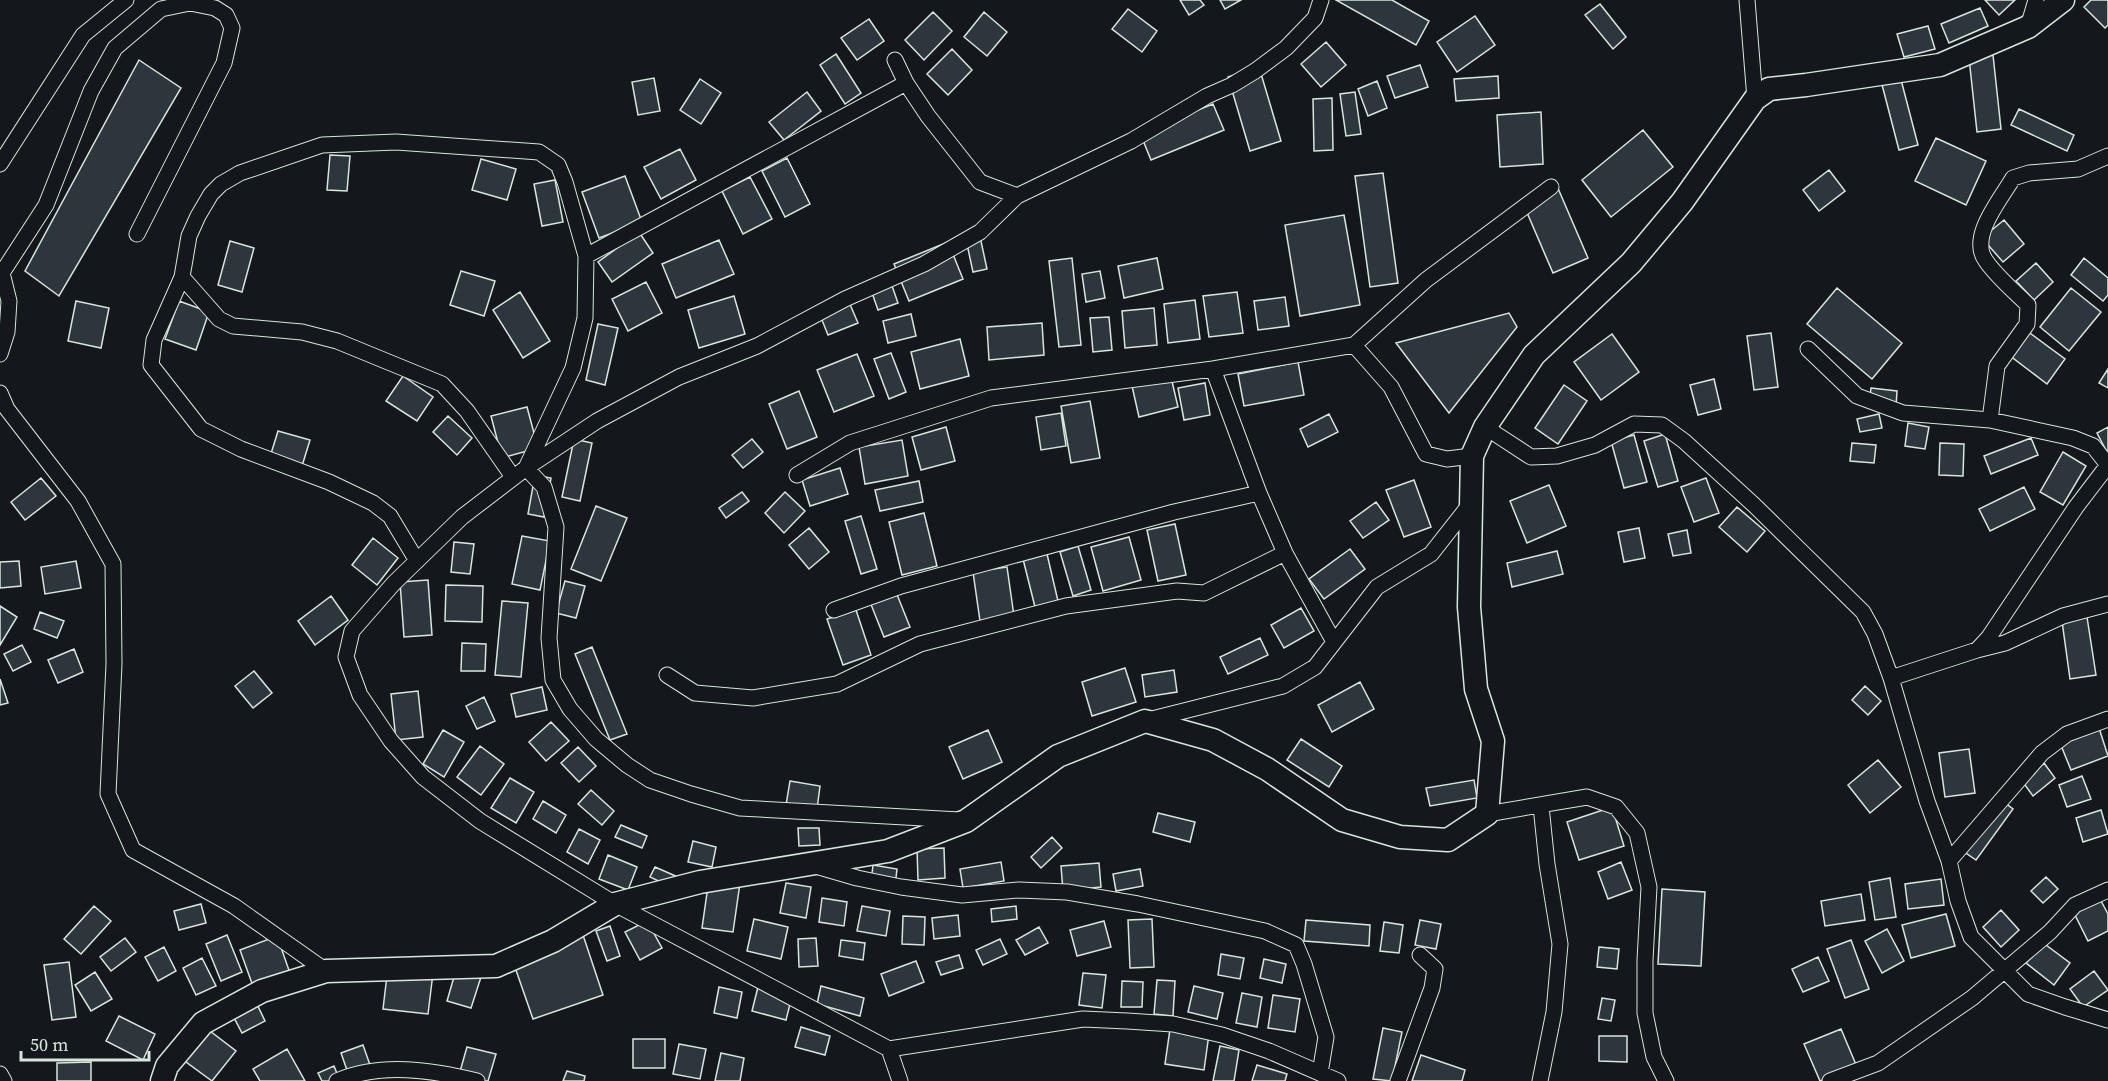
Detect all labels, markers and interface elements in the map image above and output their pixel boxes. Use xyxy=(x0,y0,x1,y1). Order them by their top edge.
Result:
scale bar xyxy=(21,1024,148,1062)
text: 50 m xyxy=(30,1032,68,1057)

